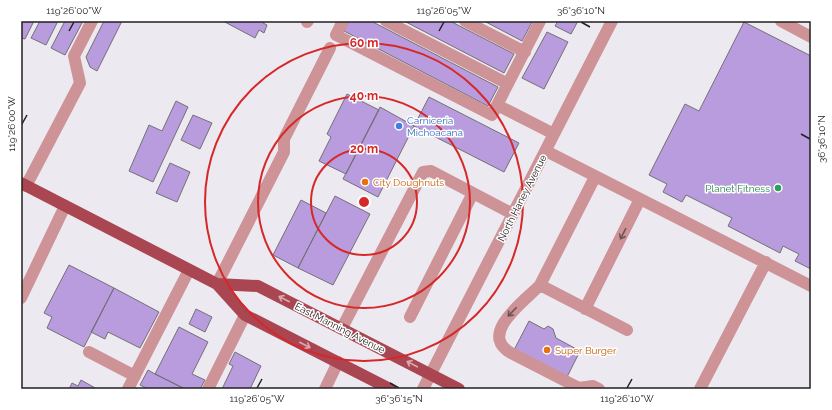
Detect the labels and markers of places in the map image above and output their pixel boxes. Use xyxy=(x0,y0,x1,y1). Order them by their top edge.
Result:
place label: Carniceria Michoacana xyxy=(407,115,463,138)
marker: Carniceria Michoacana xyxy=(394,121,404,131)
marker: City Doughnuts xyxy=(360,177,370,187)
place label: City Doughnuts xyxy=(373,177,444,188)
place label: Planet Fitness xyxy=(705,183,770,194)
marker: Planet Fitness xyxy=(773,183,783,193)
centre of rings xyxy=(357,195,371,209)
marker: Super Burger xyxy=(542,345,552,355)
place label: Super Burger xyxy=(555,345,617,356)

